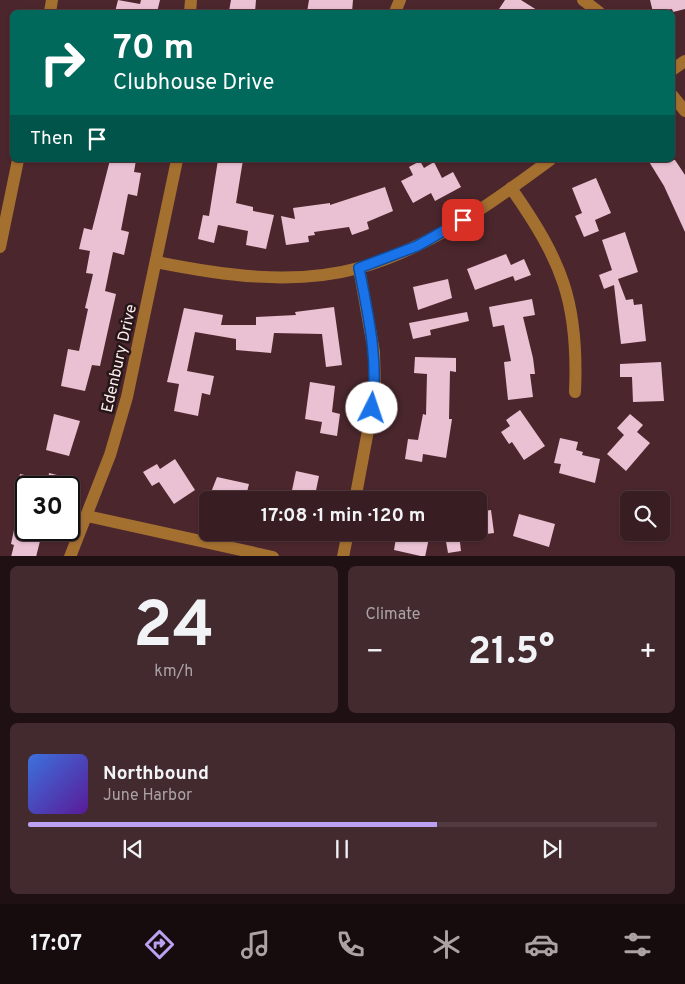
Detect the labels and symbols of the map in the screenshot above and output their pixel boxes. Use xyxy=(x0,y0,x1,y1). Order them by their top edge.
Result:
pin xyxy=(442,199,484,241)
street label: Edenbury Drive xyxy=(98,302,142,414)
position arrow xyxy=(345,381,397,433)
speed limit sign: 30 xyxy=(15,476,80,541)

